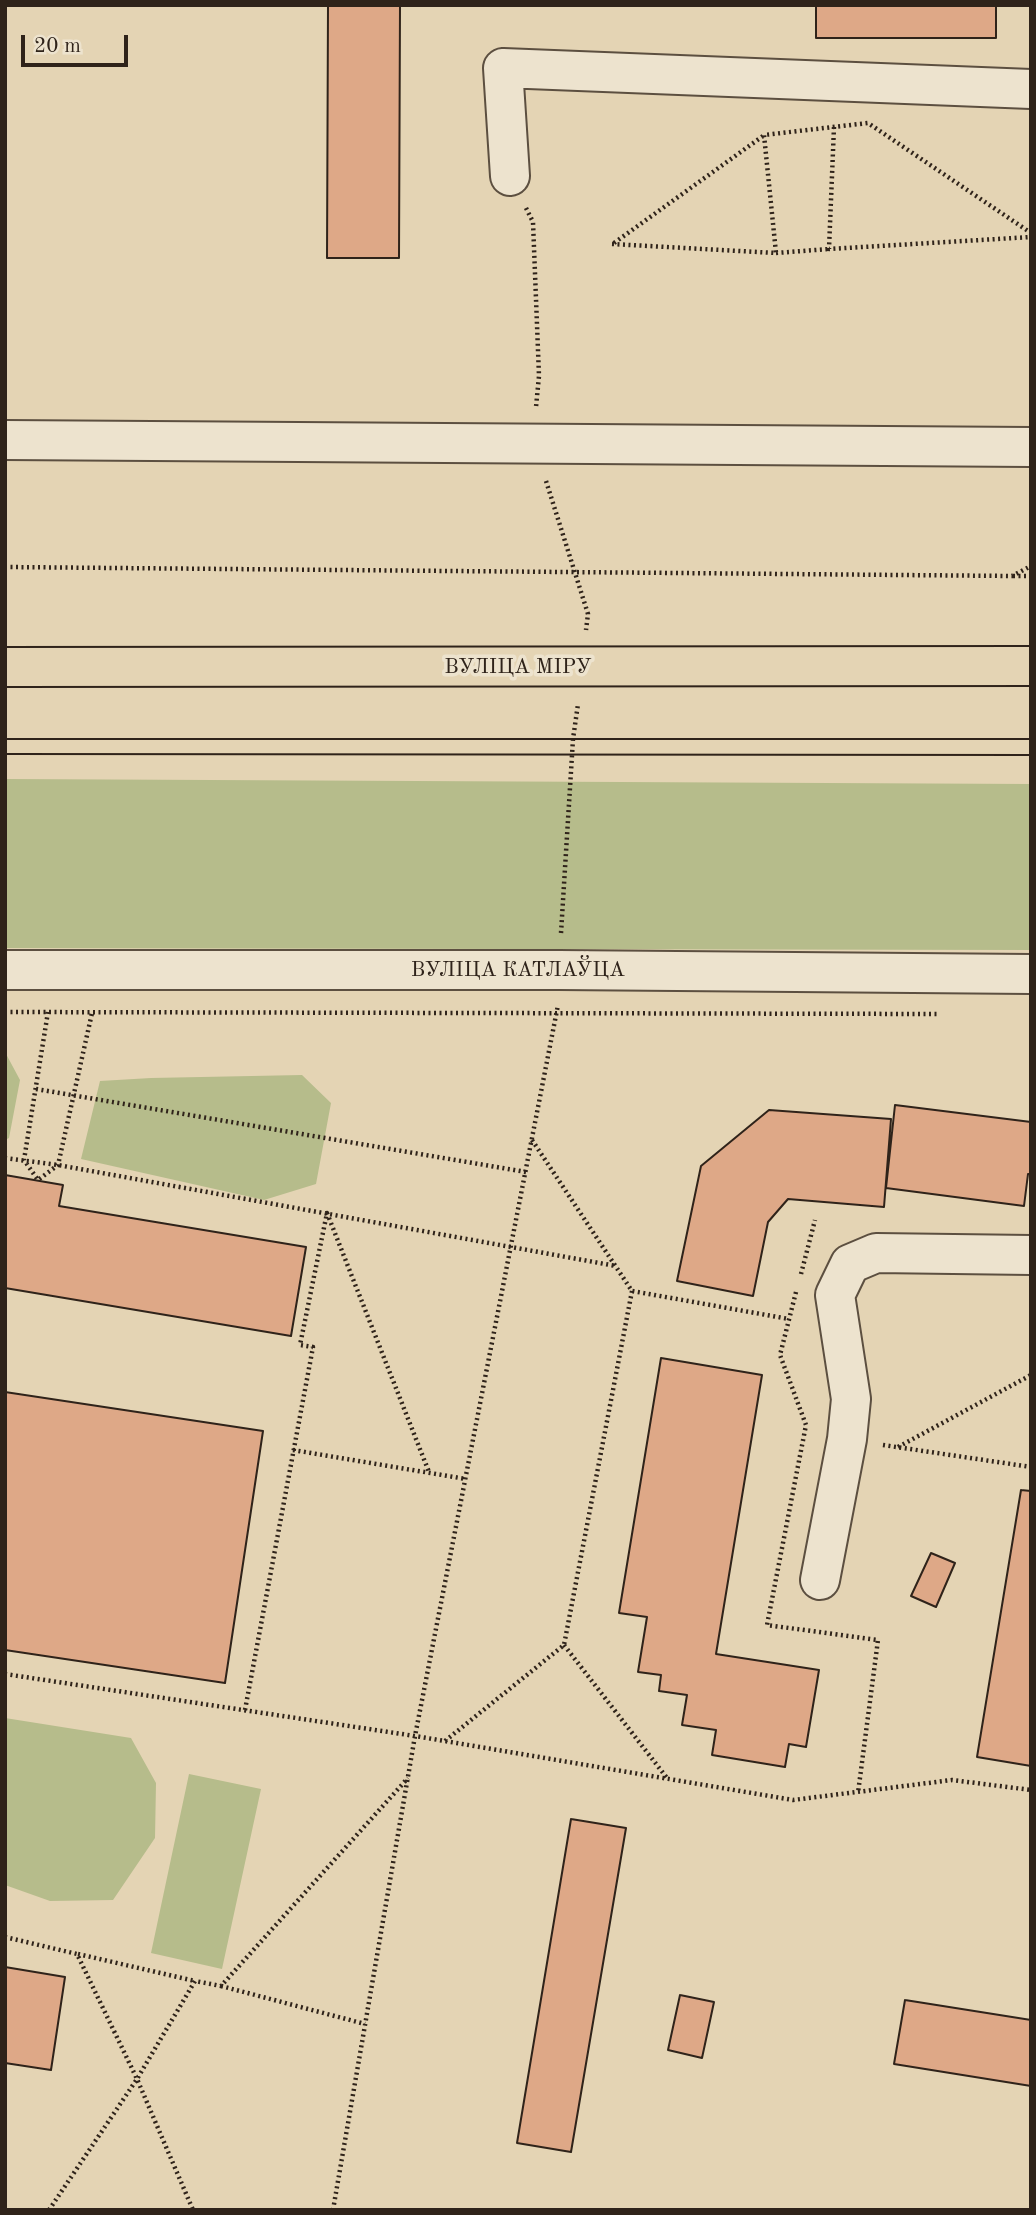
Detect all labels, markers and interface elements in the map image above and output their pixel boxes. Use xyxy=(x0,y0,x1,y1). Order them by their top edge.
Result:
scale bar xyxy=(24,21,131,65)
text: 20 m xyxy=(34,36,81,57)
street label: ВУЛІЦА МІРУ xyxy=(444,654,592,680)
street label: ВУЛІЦА КАТЛАЎЦА xyxy=(411,957,625,983)

